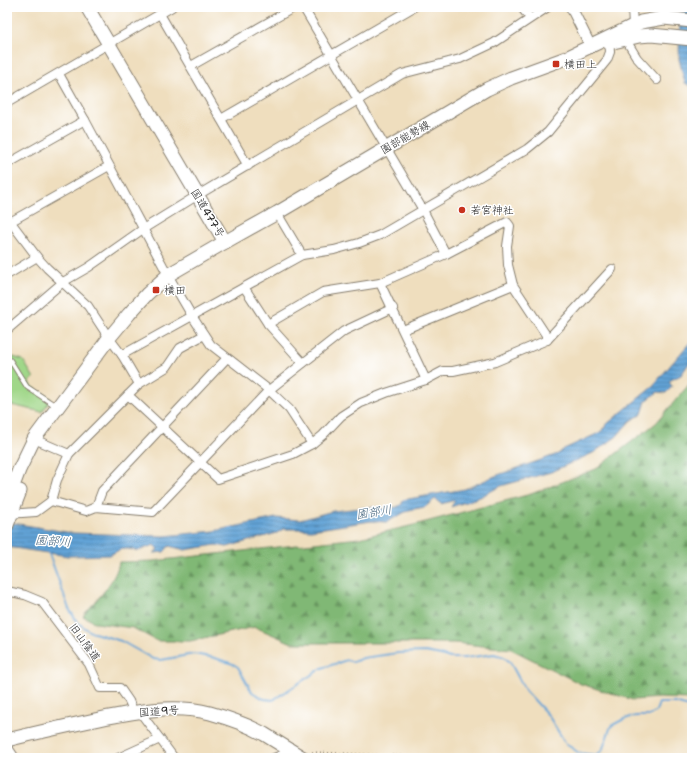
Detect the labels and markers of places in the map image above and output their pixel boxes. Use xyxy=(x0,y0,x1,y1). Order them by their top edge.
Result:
place label: 横田上 xyxy=(564,57,597,72)
marker: 横田上 xyxy=(551,59,561,69)
place label: 若宮神社 xyxy=(470,203,514,218)
marker: 若宮神社 xyxy=(457,205,467,215)
place label: 横田 xyxy=(164,283,186,298)
marker: 横田 xyxy=(151,285,161,295)

